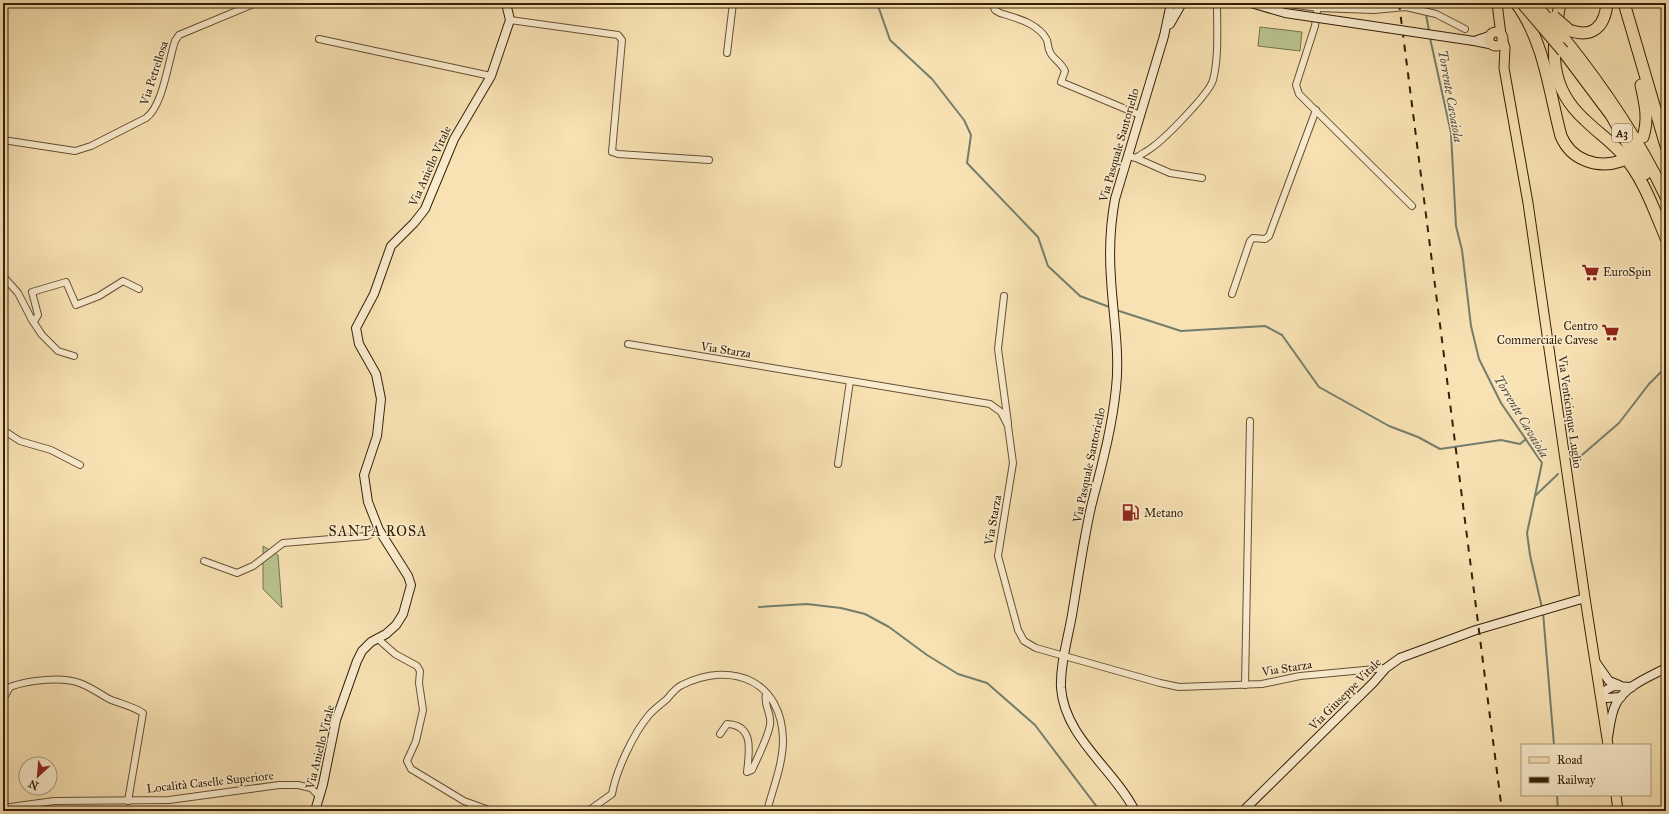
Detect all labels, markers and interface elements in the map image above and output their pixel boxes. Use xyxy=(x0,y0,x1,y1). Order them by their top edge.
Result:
street label: Via Petrellosa xyxy=(137,38,171,108)
water label: Torrente Cavaiola xyxy=(1434,49,1466,144)
street label: Via Pasquale Santoriello xyxy=(1096,87,1143,205)
street label: Via Aniello Vitale xyxy=(406,124,454,209)
road number: A3 xyxy=(1612,124,1632,142)
supermarket icon: EuroSpin xyxy=(1580,262,1600,282)
place label: EuroSpin xyxy=(1603,265,1652,279)
place label: Centro Commerciale Cavese xyxy=(1497,319,1598,347)
supermarket icon: Centro Commerciale Cavese xyxy=(1601,323,1621,343)
street label: Via Starza xyxy=(699,339,753,361)
street label: Via Venticinque Luglio xyxy=(1554,354,1585,469)
water label: Torrente Cavaiola xyxy=(1490,372,1552,461)
street label: Via Pasquale Santoriello xyxy=(1070,406,1109,525)
street label: Via Starza xyxy=(982,493,1004,547)
fuel station icon: Metano xyxy=(1121,503,1141,523)
place label: Metano xyxy=(1144,506,1183,520)
district label: SANTA ROSA xyxy=(329,523,427,540)
street label: Via Giuseppe Vitale xyxy=(1305,655,1384,734)
street label: Via Starza xyxy=(1260,657,1314,679)
street label: Via Aniello Vitale xyxy=(303,703,337,792)
legend xyxy=(1521,744,1651,796)
text: Road xyxy=(1557,753,1583,767)
north arrow xyxy=(18,756,58,796)
street label: Località Caselle Superiore xyxy=(146,768,274,796)
text: Railway xyxy=(1557,773,1596,787)
text: N xyxy=(26,776,41,792)

